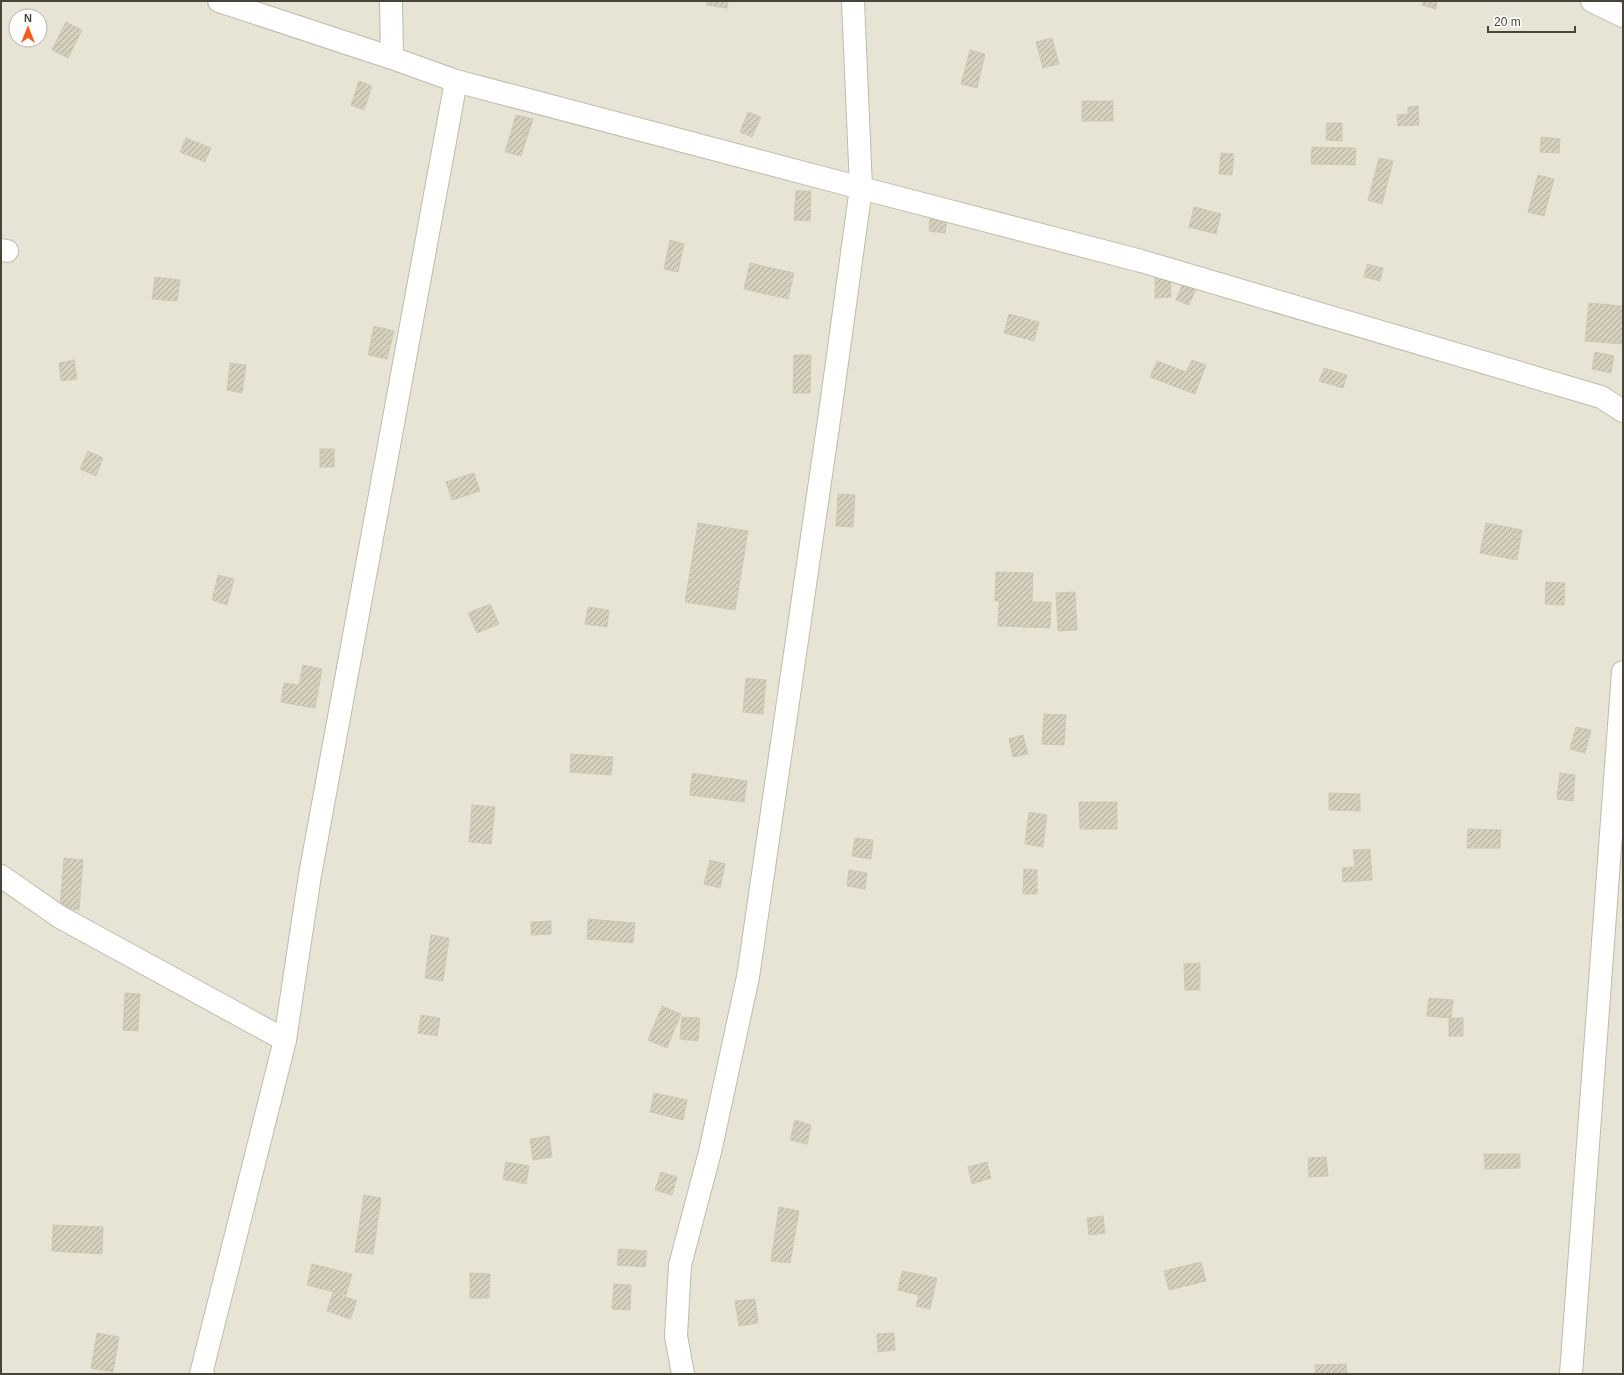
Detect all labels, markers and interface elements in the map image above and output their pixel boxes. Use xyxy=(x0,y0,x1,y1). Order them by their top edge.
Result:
north arrow xyxy=(8,8,48,48)
scale bar xyxy=(1488,8,1575,34)
text: N xyxy=(24,12,32,24)
text: 20 m xyxy=(1494,15,1521,29)

